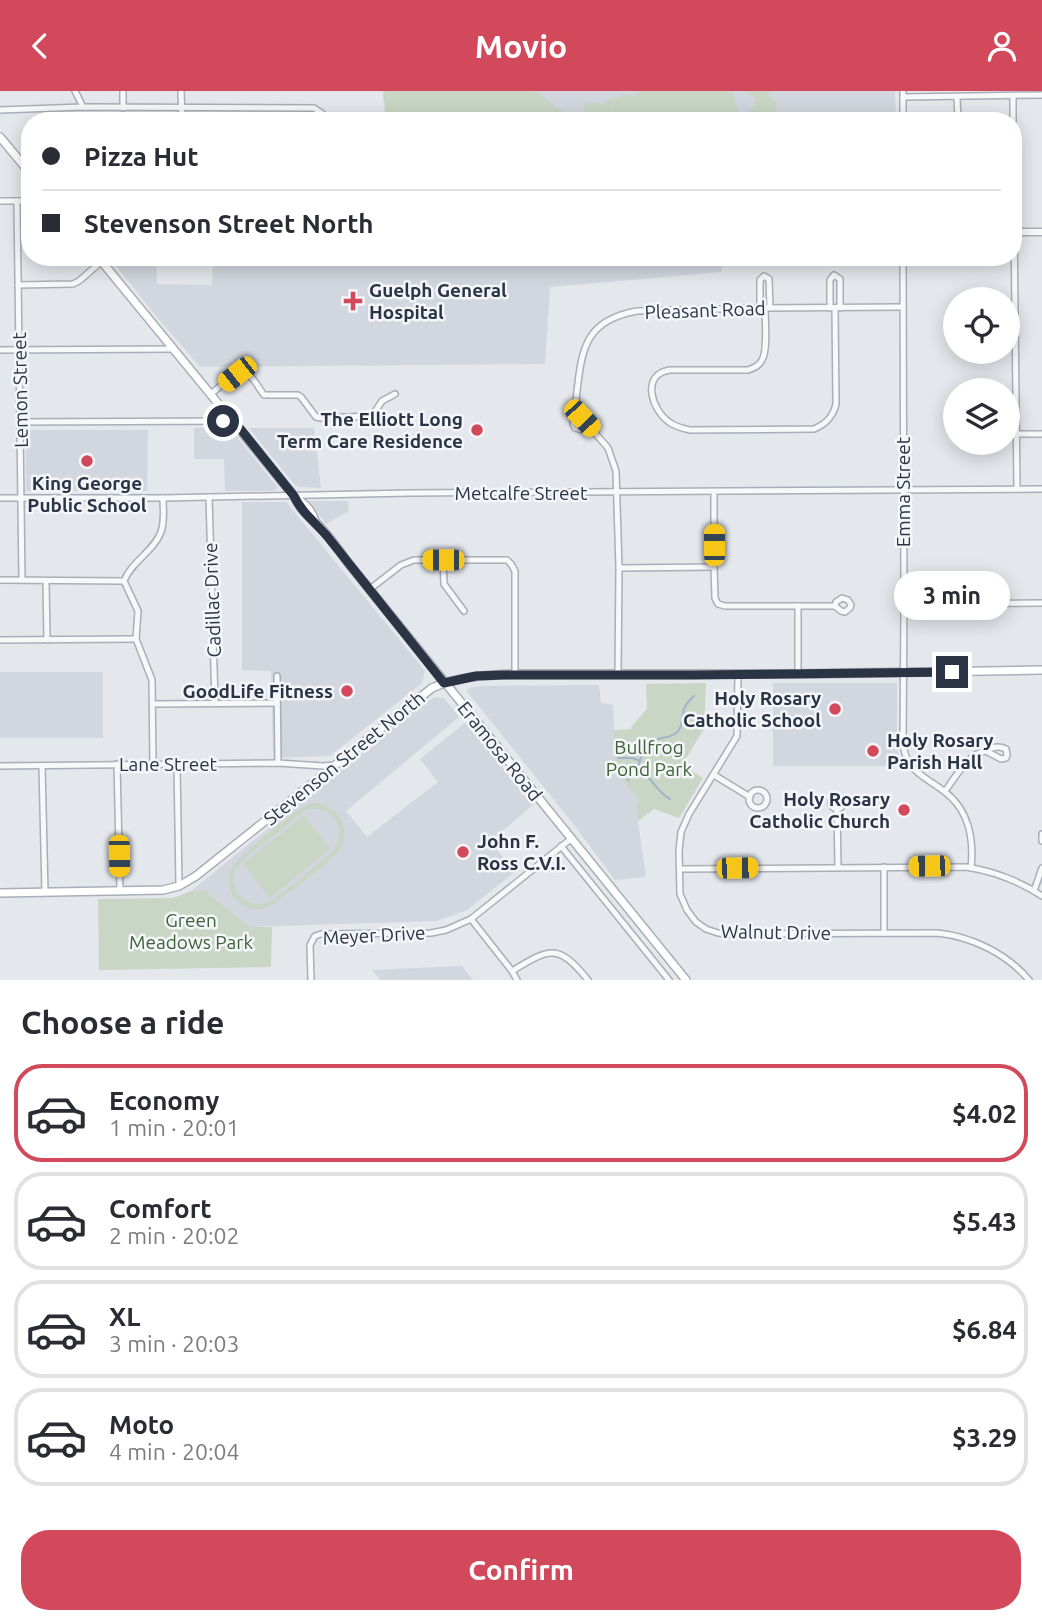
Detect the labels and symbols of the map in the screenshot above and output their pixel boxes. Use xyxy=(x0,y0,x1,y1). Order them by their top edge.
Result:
place label: Guelph General Hospital xyxy=(369,279,507,323)
marker: Guelph General Hospital xyxy=(343,291,363,311)
street label: Pleasant Road xyxy=(644,297,766,323)
street label: Lemon Street xyxy=(8,331,32,448)
car xyxy=(214,353,261,395)
car xyxy=(560,395,605,441)
route start xyxy=(207,405,239,437)
place label: The Elliott Long Term Care Residence xyxy=(277,408,463,452)
marker: The Elliott Long Term Care Residence xyxy=(469,422,485,438)
street label: Emma Street xyxy=(892,436,914,547)
marker: King George Public School xyxy=(79,453,95,469)
place label: King George Public School xyxy=(27,472,147,516)
street label: Metcalfe Street xyxy=(454,482,588,504)
car xyxy=(704,524,725,566)
street label: Cadillac Drive xyxy=(199,542,225,658)
car xyxy=(423,550,465,571)
callout: 3 min xyxy=(894,571,1010,619)
route end xyxy=(936,656,968,688)
place label: GoodLife Fitness xyxy=(183,680,333,702)
marker: GoodLife Fitness xyxy=(339,683,355,699)
street label: Stevenson Street North xyxy=(259,686,429,830)
place label: Holy Rosary Catholic School xyxy=(683,687,821,731)
street label: Eramosa Road xyxy=(453,697,547,805)
marker: Holy Rosary Catholic School xyxy=(827,701,843,717)
place label: Holy Rosary Parish Hall xyxy=(887,729,994,773)
park label: Bullfrog Pond Park xyxy=(606,736,693,780)
marker: Holy Rosary Parish Hall xyxy=(865,743,881,759)
street label: Lane Street xyxy=(119,753,218,775)
place label: Holy Rosary Catholic Church xyxy=(749,788,890,832)
marker: Holy Rosary Catholic Church xyxy=(896,802,912,818)
place label: John F. Ross C.V.I. xyxy=(477,830,566,874)
car xyxy=(109,835,130,877)
marker: John F. Ross C.V.I. xyxy=(455,844,471,860)
car xyxy=(908,855,951,877)
car xyxy=(716,857,759,879)
park label: Green Meadows Park xyxy=(129,909,253,953)
street label: Walnut Drive xyxy=(721,920,831,944)
street label: Meyer Drive xyxy=(322,921,426,949)

